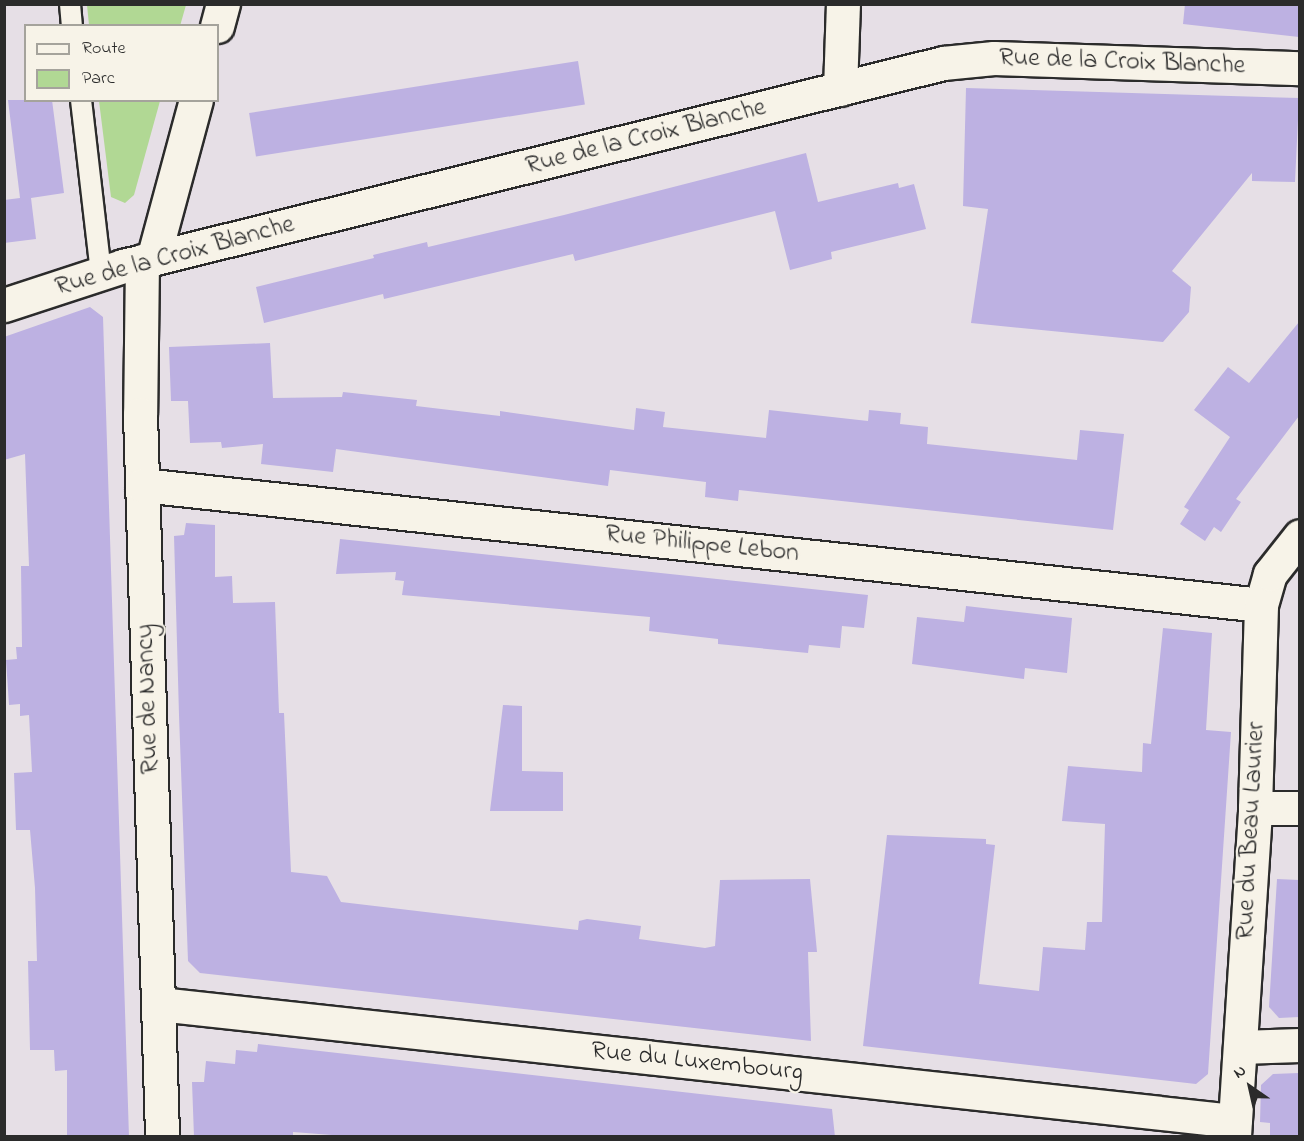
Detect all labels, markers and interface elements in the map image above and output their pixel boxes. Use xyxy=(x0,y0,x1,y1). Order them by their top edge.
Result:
legend xyxy=(24,24,219,102)
text: Route xyxy=(82,36,126,62)
street label: Rue de la Croix Blanche xyxy=(998,43,1246,83)
text: Parc xyxy=(82,66,115,92)
street label: Rue de la Croix Blanche xyxy=(523,93,769,183)
street label: Rue de la Croix Blanche xyxy=(52,210,298,304)
street label: Rue Philippe Lebon xyxy=(604,519,800,571)
street label: Rue de Nancy xyxy=(131,623,167,775)
street label: Rue du Beau Laurier xyxy=(1231,721,1273,941)
street label: Rue du Luxembourg xyxy=(589,1036,805,1090)
north arrow xyxy=(1220,1057,1280,1117)
text: N xyxy=(1229,1059,1251,1085)

